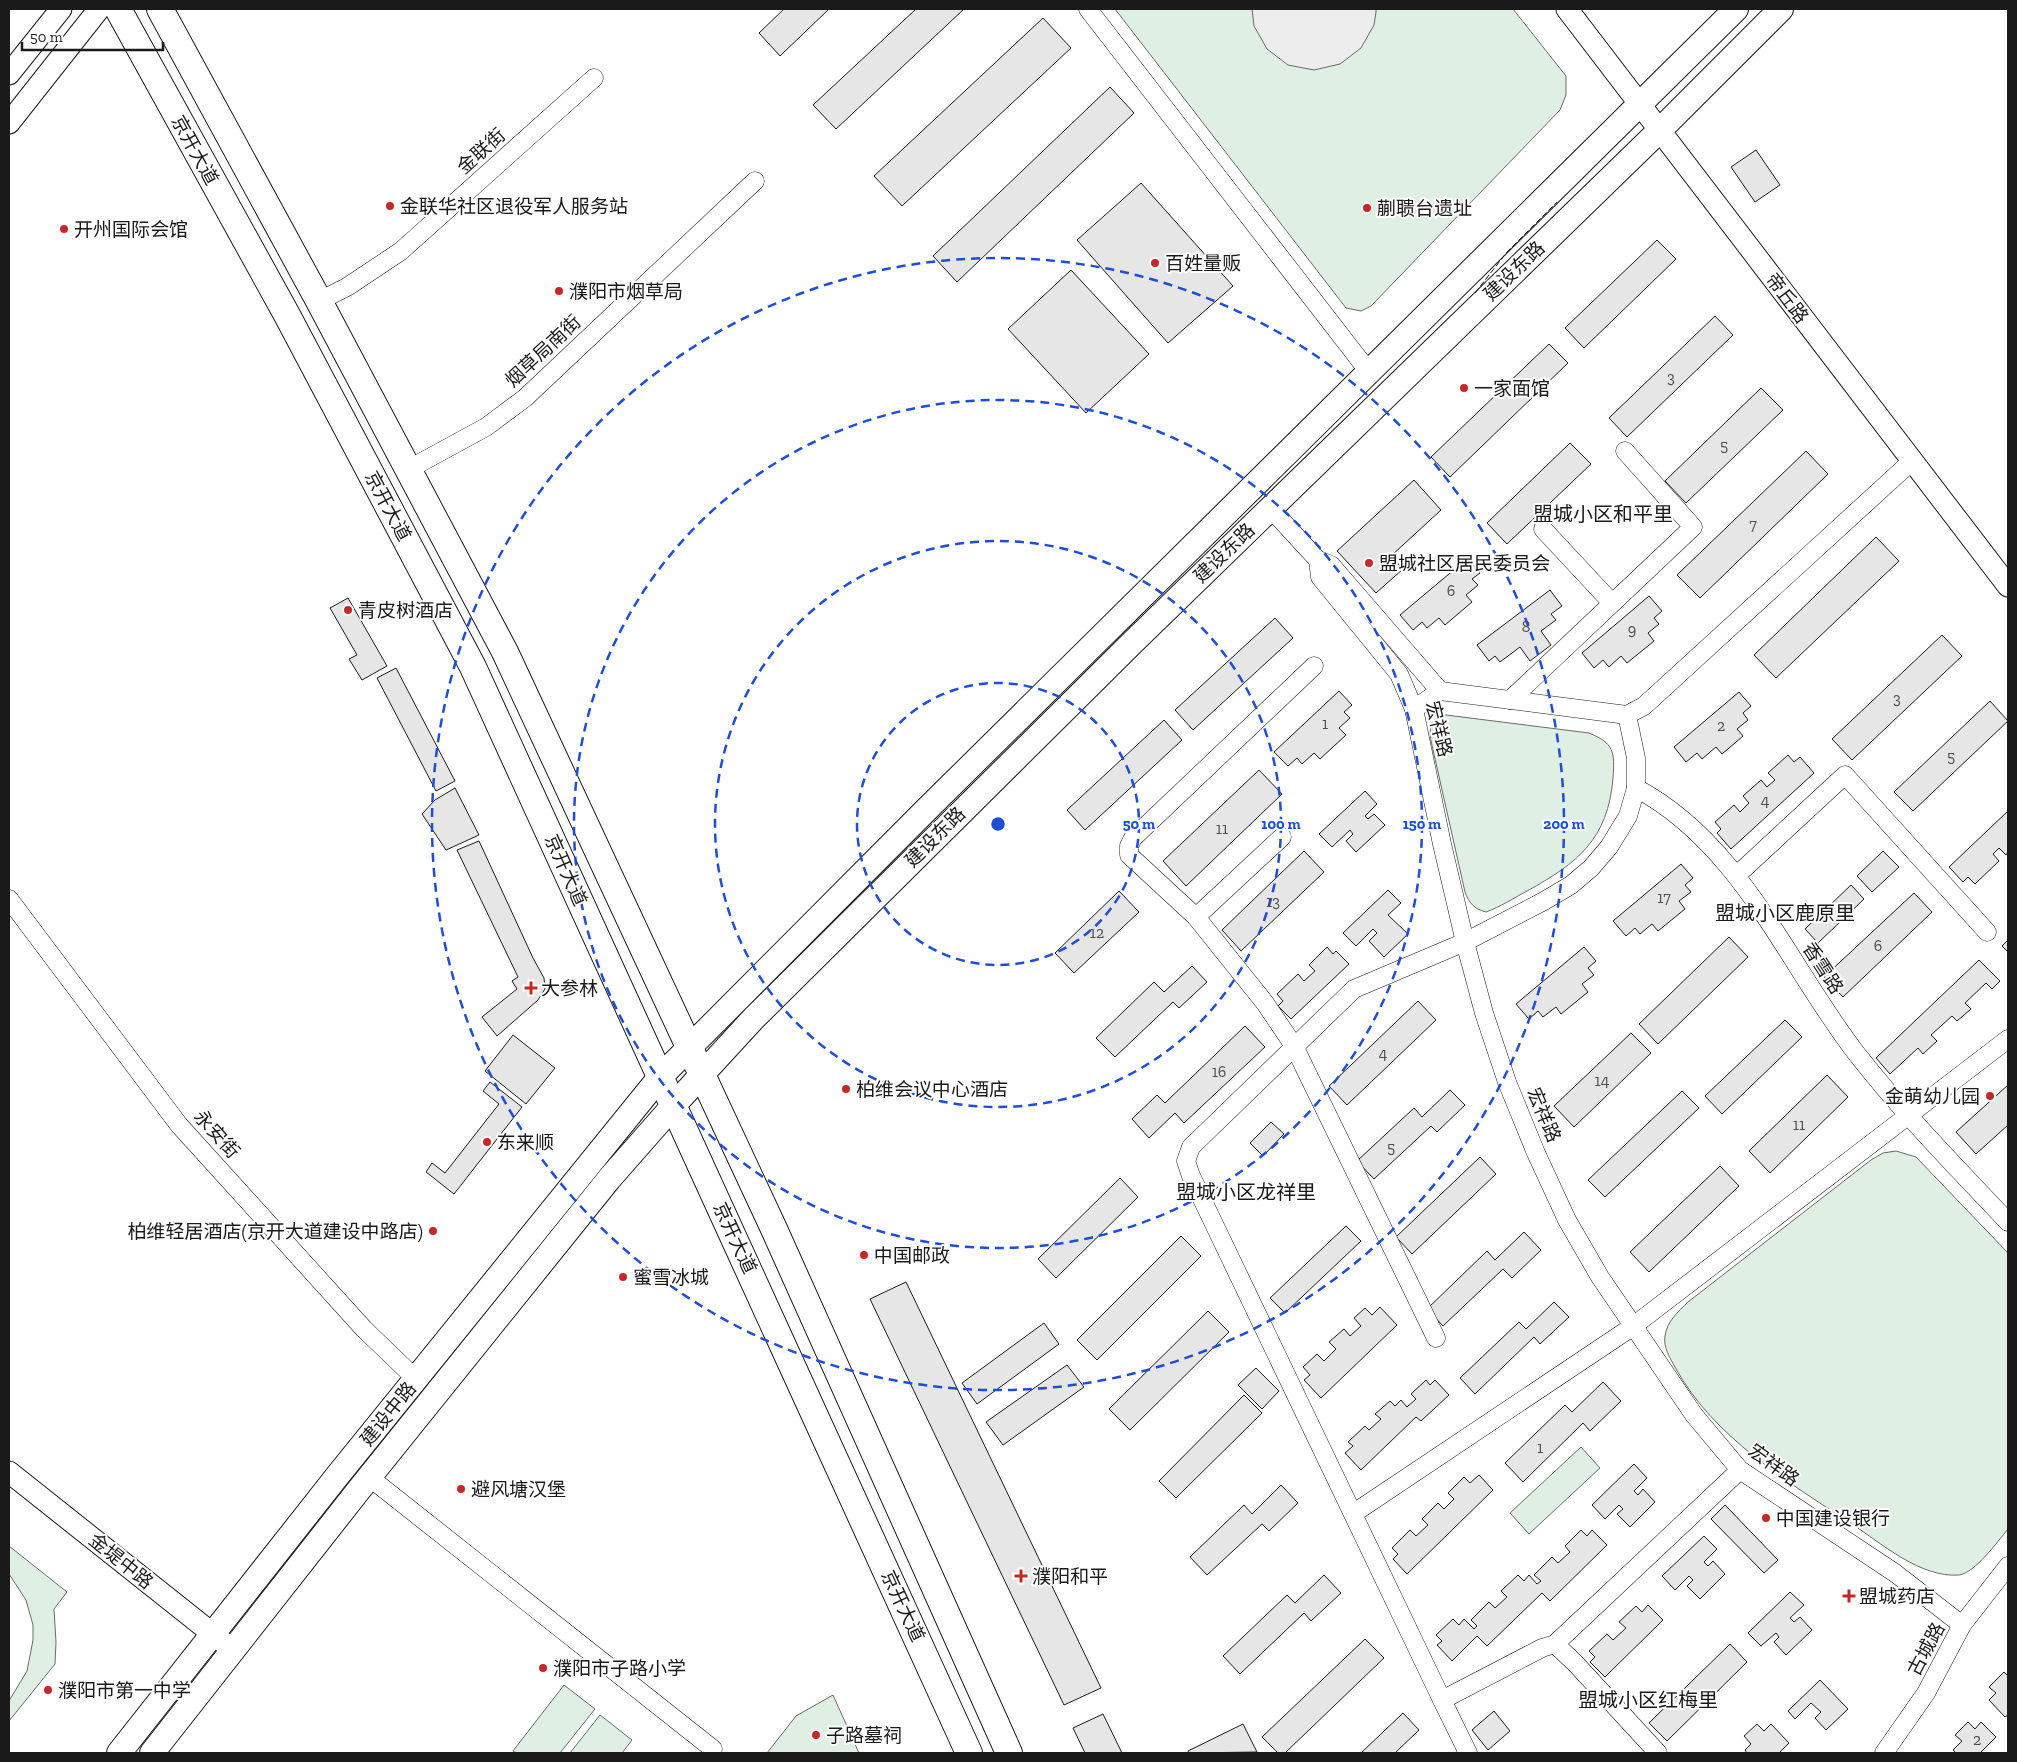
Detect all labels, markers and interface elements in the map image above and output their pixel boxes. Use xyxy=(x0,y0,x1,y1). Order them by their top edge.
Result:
scale bar xyxy=(22,20,164,52)
text: 50 m xyxy=(30,28,63,46)
street label: 京开大道 xyxy=(167,111,223,189)
street label: 金联街 xyxy=(452,123,510,179)
place label: 金联华社区退役军人服务站 xyxy=(400,195,628,218)
place label: 蒯聩台遗址 xyxy=(1377,197,1472,220)
marker: 金联华社区退役军人服务站 xyxy=(384,200,396,212)
marker: 蒯聩台遗址 xyxy=(1361,202,1373,214)
place label: 开州国际会馆 xyxy=(74,218,188,241)
marker: 开州国际会馆 xyxy=(58,223,70,235)
street label: 建设东路 xyxy=(1479,236,1549,306)
place label: 百姓量贩 xyxy=(1165,252,1241,275)
marker: 百姓量贩 xyxy=(1149,257,1161,269)
street label: 帝丘路 xyxy=(1761,268,1813,328)
place label: 濮阳市烟草局 xyxy=(569,280,683,303)
marker: 濮阳市烟草局 xyxy=(553,285,565,297)
street label: 烟草局南街 xyxy=(500,310,586,392)
house number: 3 xyxy=(1667,368,1675,387)
place label: 一家面馆 xyxy=(1474,377,1550,400)
marker: 一家面馆 xyxy=(1458,382,1470,394)
house number: 5 xyxy=(1720,436,1728,455)
street label: 京开大道 xyxy=(360,467,416,545)
district label: 盟城小区和平里 xyxy=(1533,502,1673,526)
house number: 7 xyxy=(1749,515,1757,534)
street label: 建设东路 xyxy=(1189,518,1259,588)
place label: 盟城社区居民委员会 xyxy=(1379,552,1550,575)
marker: 盟城社区居民委员会 xyxy=(1363,557,1375,569)
house number: 6 xyxy=(1447,581,1455,600)
place label: 青皮树酒店 xyxy=(358,599,453,622)
marker: 青皮树酒店 xyxy=(342,604,354,616)
house number: 8 xyxy=(1522,617,1530,636)
house number: 9 xyxy=(1628,620,1636,639)
house number: 3 xyxy=(1893,689,1901,708)
street label: 宏祥路 xyxy=(1421,699,1457,759)
house number: 1 xyxy=(1322,714,1328,733)
house number: 2 xyxy=(1717,716,1725,735)
house number: 5 xyxy=(1947,747,1955,766)
house number: 4 xyxy=(1761,791,1770,810)
street label: 建设东路 xyxy=(900,802,970,872)
centre of rings xyxy=(989,815,1007,833)
text: 50 m xyxy=(1123,815,1155,833)
text: 100 m xyxy=(1261,815,1301,833)
text: 150 m xyxy=(1403,815,1441,833)
text: 200 m xyxy=(1543,815,1585,833)
house number: 11 xyxy=(1216,819,1228,838)
street label: 京开大道 xyxy=(540,831,592,909)
house number: 17 xyxy=(1657,888,1671,907)
house number: 13 xyxy=(1266,892,1280,911)
district label: 盟城小区鹿原里 xyxy=(1715,901,1855,925)
house number: 12 xyxy=(1090,923,1104,942)
house number: 6 xyxy=(1874,936,1882,955)
street label: 香雪路 xyxy=(1798,938,1848,998)
place label: 大参林 xyxy=(541,977,598,1000)
marker: 大参林 xyxy=(525,982,537,994)
house number: 4 xyxy=(1379,1044,1388,1063)
house number: 16 xyxy=(1212,1062,1226,1081)
house number: 14 xyxy=(1595,1071,1610,1090)
place label: 柏维会议中心酒店 xyxy=(856,1078,1008,1101)
marker: 柏维会议中心酒店 xyxy=(840,1083,852,1095)
street label: 宏祥路 xyxy=(1522,1084,1566,1146)
place label: 金萌幼儿园 xyxy=(1885,1085,1980,1108)
marker: 金萌幼儿园 xyxy=(1984,1090,1996,1102)
street label: 永安街 xyxy=(189,1105,245,1163)
house number: 11 xyxy=(1793,1115,1805,1134)
place label: 东来顺 xyxy=(497,1131,554,1154)
marker: 东来顺 xyxy=(481,1136,493,1148)
house number: 5 xyxy=(1387,1138,1395,1157)
district label: 盟城小区龙祥里 xyxy=(1176,1180,1316,1204)
street label: 京开大道 xyxy=(709,1199,761,1277)
place label: 柏维轻居酒店(京开大道建设中路店) xyxy=(128,1220,423,1243)
marker: 柏维轻居酒店(京开大道建设中路店) xyxy=(427,1225,439,1237)
place label: 中国邮政 xyxy=(874,1244,950,1267)
marker: 中国邮政 xyxy=(858,1249,870,1261)
place label: 蜜雪冰城 xyxy=(633,1266,709,1289)
marker: 蜜雪冰城 xyxy=(617,1271,629,1283)
street label: 建设中路 xyxy=(355,1377,421,1451)
house number: 1 xyxy=(1537,1438,1543,1457)
street label: 宏祥路 xyxy=(1744,1439,1804,1491)
place label: 避风塘汉堡 xyxy=(471,1478,566,1501)
marker: 避风塘汉堡 xyxy=(455,1483,467,1495)
place label: 中国建设银行 xyxy=(1776,1507,1890,1530)
marker: 中国建设银行 xyxy=(1760,1512,1772,1524)
street label: 金堤中路 xyxy=(84,1528,158,1594)
place label: 濮阳和平 xyxy=(1032,1565,1108,1588)
street label: 京开大道 xyxy=(877,1567,929,1645)
marker: 濮阳和平 xyxy=(1014,1569,1028,1583)
place label: 盟城药店 xyxy=(1859,1585,1935,1608)
marker: 盟城药店 xyxy=(1843,1590,1855,1602)
street label: 古城路 xyxy=(1902,1618,1950,1680)
place label: 濮阳市子路小学 xyxy=(553,1657,686,1680)
marker: 濮阳市子路小学 xyxy=(537,1662,549,1674)
place label: 濮阳市第一中学 xyxy=(58,1679,191,1702)
marker: 濮阳市第一中学 xyxy=(42,1684,54,1696)
district label: 盟城小区红梅里 xyxy=(1578,1688,1718,1712)
place label: 子路墓祠 xyxy=(826,1724,902,1747)
marker: 子路墓祠 xyxy=(810,1729,822,1741)
house number: 2 xyxy=(1973,1730,1981,1749)

